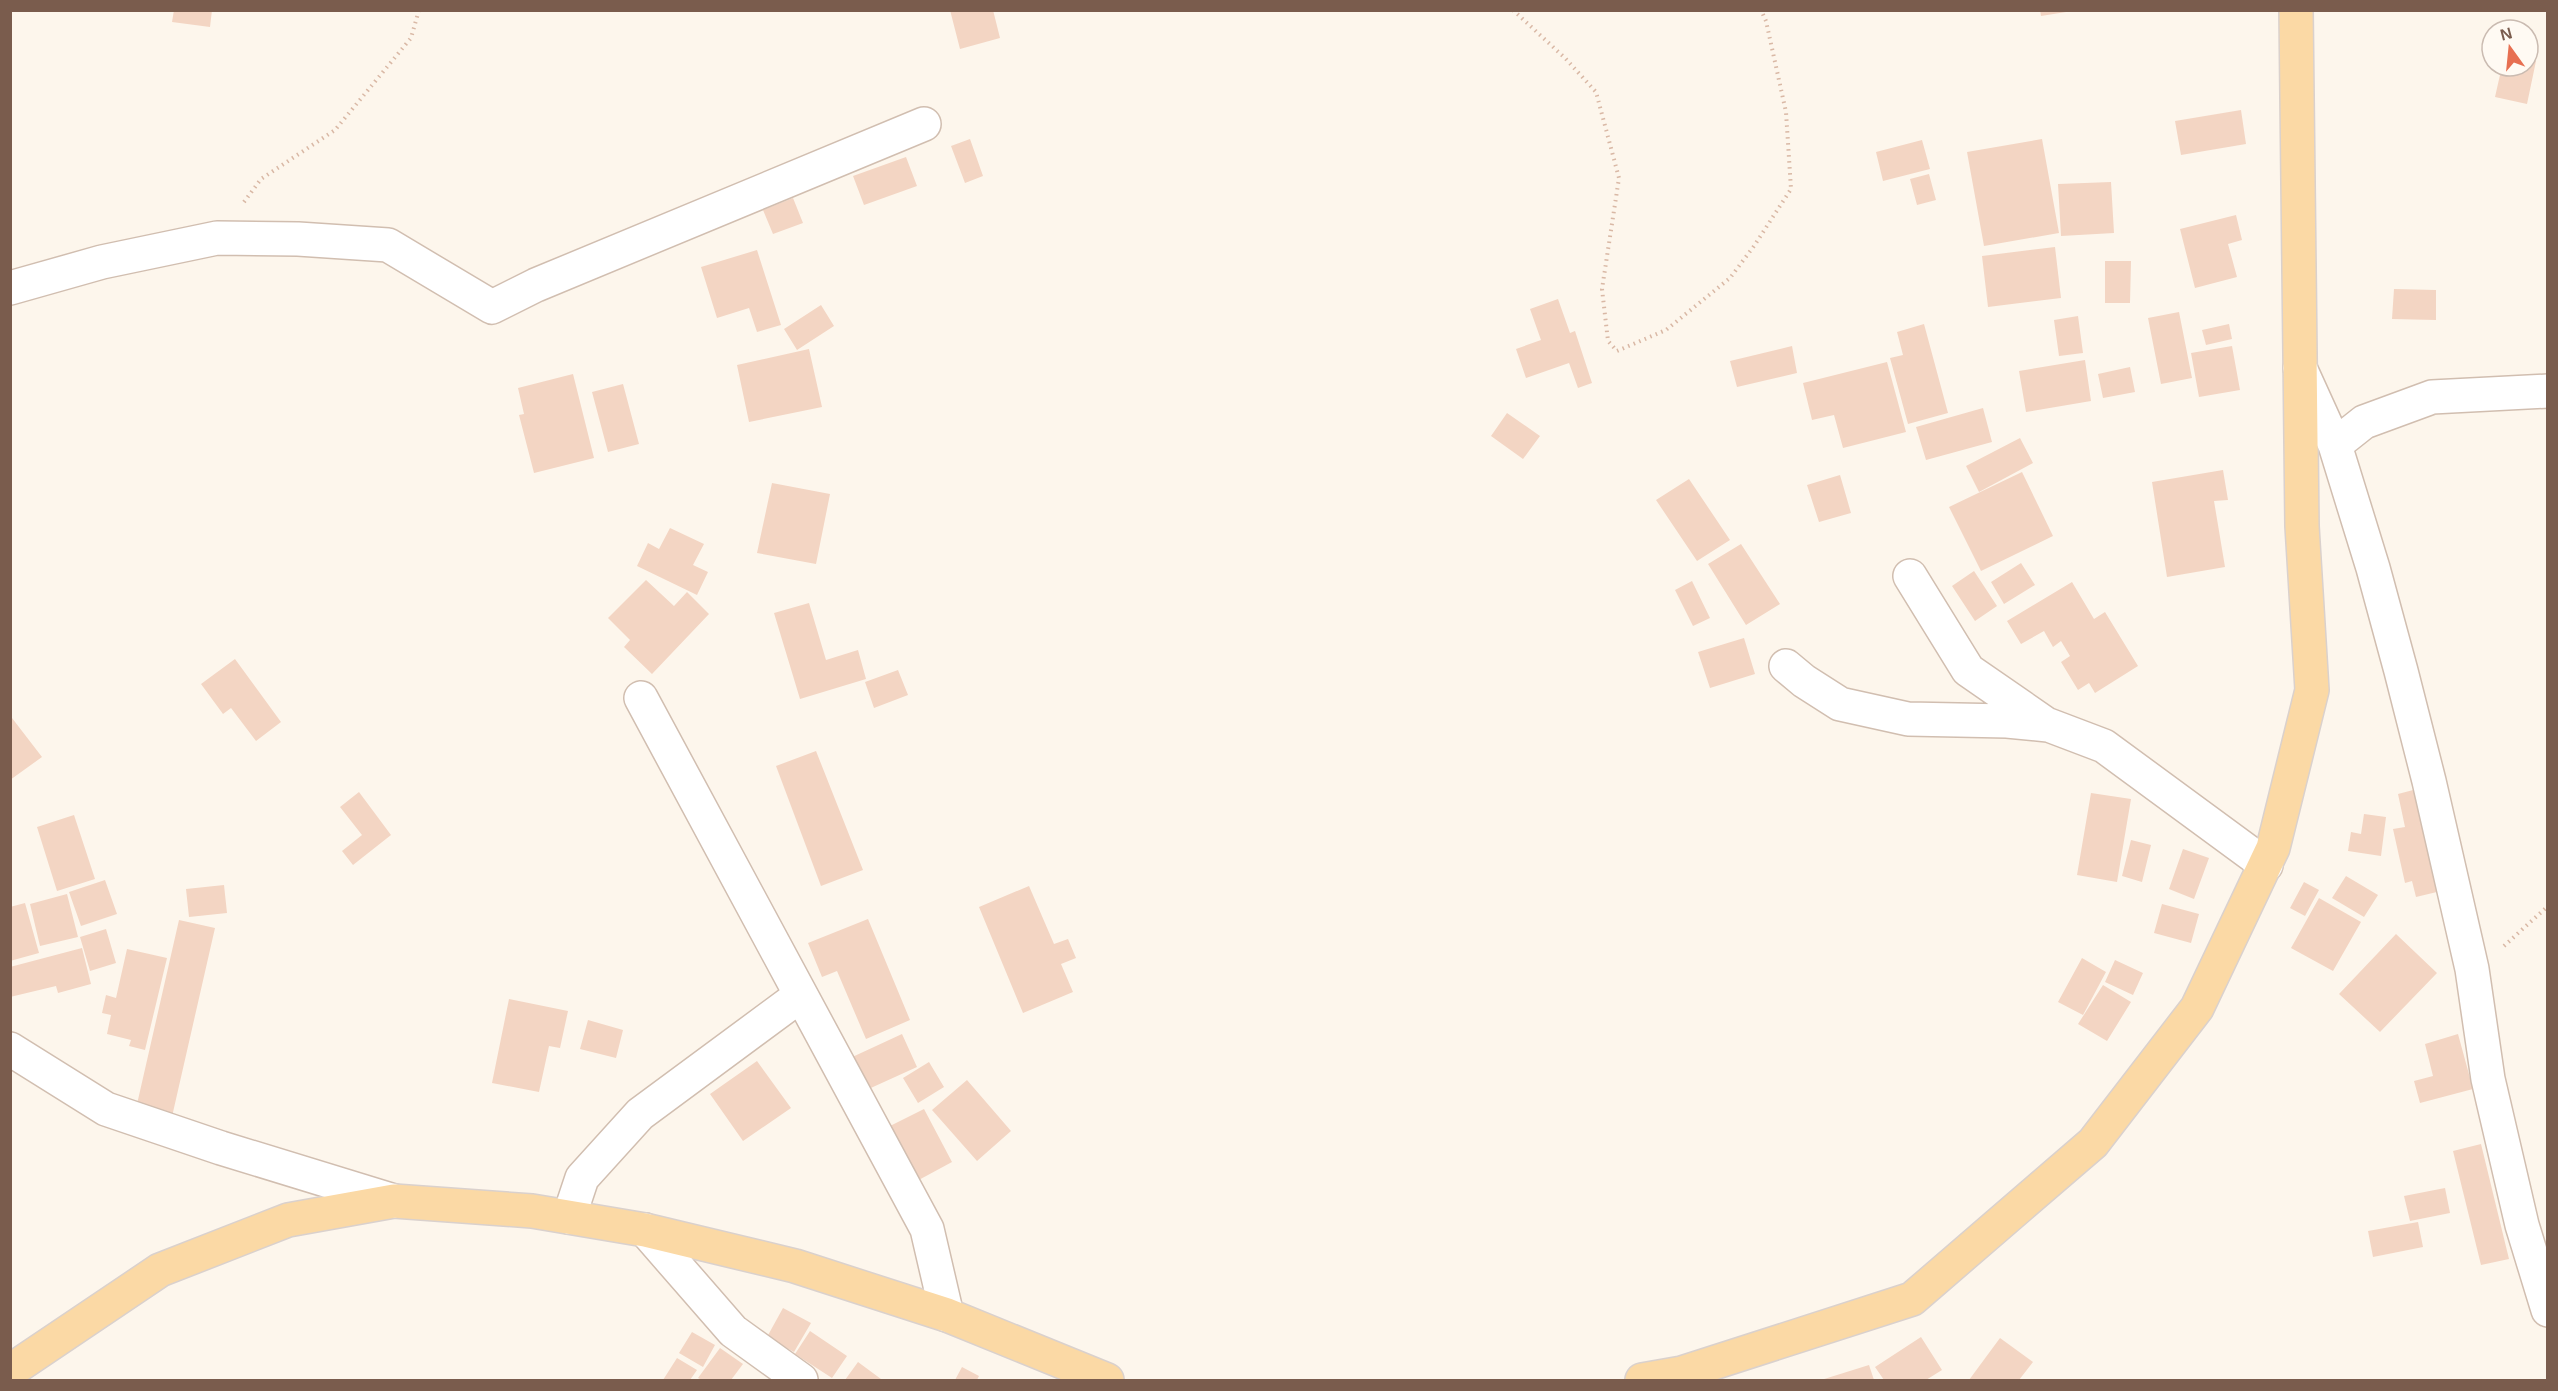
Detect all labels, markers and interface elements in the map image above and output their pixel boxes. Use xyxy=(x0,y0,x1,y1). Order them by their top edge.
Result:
north arrow xyxy=(2480,18,2540,78)
text: N xyxy=(2498,24,2514,44)

